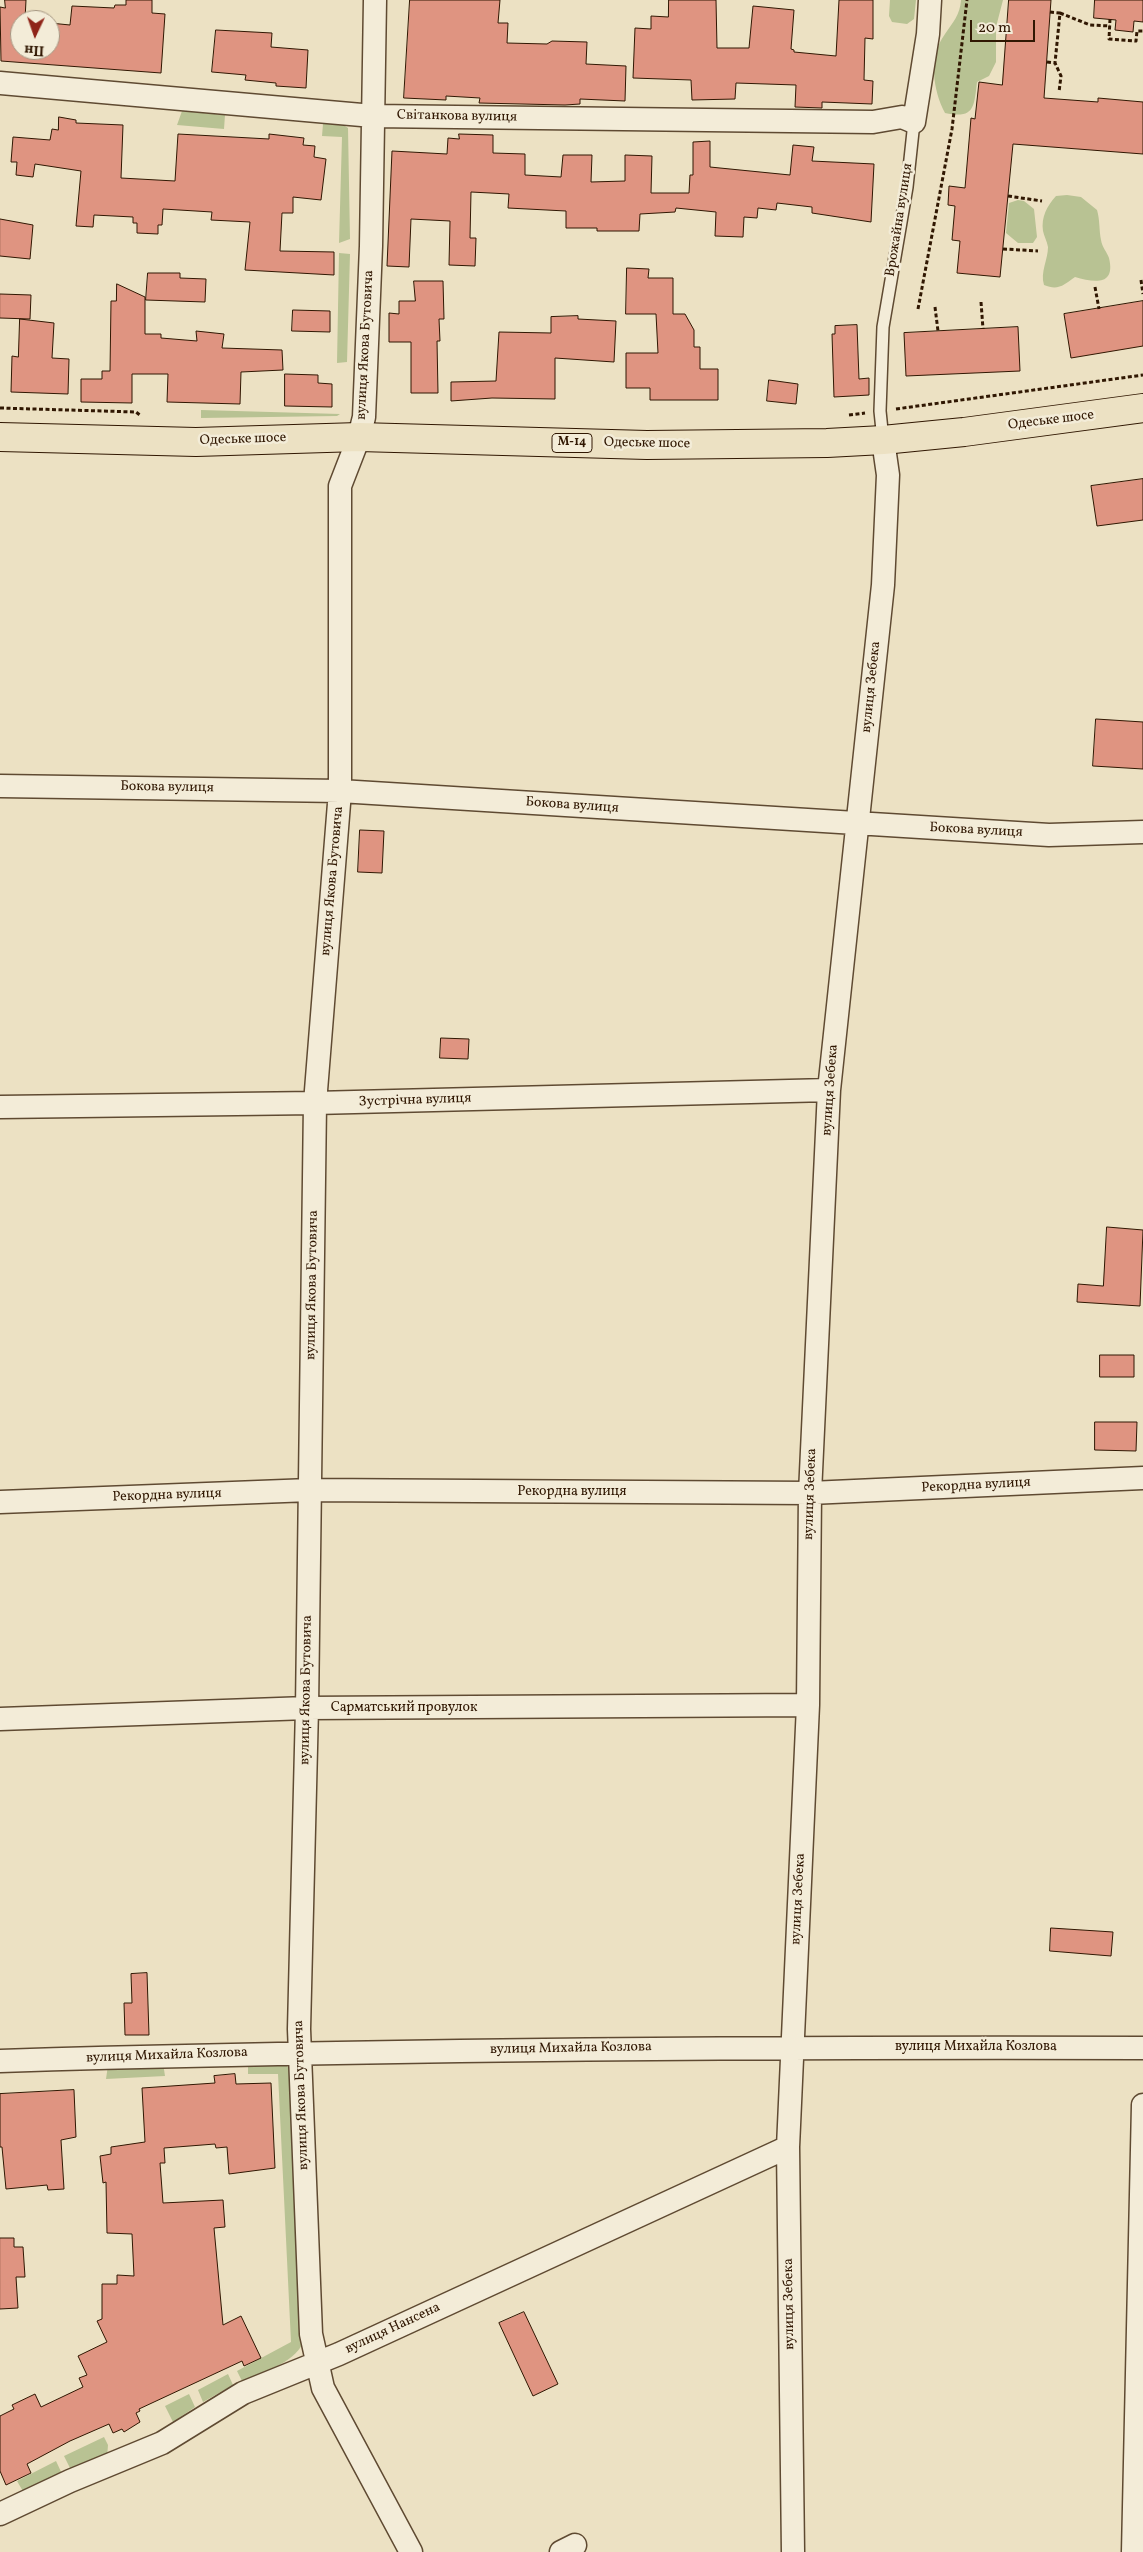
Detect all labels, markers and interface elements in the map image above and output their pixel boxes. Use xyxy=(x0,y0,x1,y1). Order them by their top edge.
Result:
north arrow xyxy=(10,10,60,60)
scale bar xyxy=(973,10,1038,42)
text: 20 m xyxy=(978,18,1011,39)
text: Пн xyxy=(24,39,45,59)
street label: Світанкова вулиця xyxy=(397,108,517,126)
street label: Врожайна вулиця xyxy=(883,162,917,278)
street label: вулиця Якова Бутовича xyxy=(354,270,378,420)
street label: Одеське шосе xyxy=(1007,407,1095,435)
street label: Одеське шосе xyxy=(199,430,287,450)
road number: М-14 xyxy=(552,433,592,452)
street label: Одеське шосе xyxy=(604,435,690,453)
street label: вулиця Зебека xyxy=(859,641,885,733)
street label: Бокова вулиця xyxy=(120,779,214,797)
street label: Бокова вулиця xyxy=(525,794,619,818)
street label: вулиця Якова Бутовича xyxy=(318,806,348,956)
street label: Бокова вулиця xyxy=(929,820,1023,842)
street label: вулиця Зебека xyxy=(819,1044,843,1136)
street label: Зустрічна вулиця xyxy=(358,1091,472,1111)
street label: вулиця Якова Бутовича xyxy=(303,1210,323,1360)
street label: вулиця Зебека xyxy=(801,1448,821,1540)
street label: Рекордна вулиця xyxy=(921,1475,1031,1497)
street label: Рекордна вулиця xyxy=(517,1484,627,1500)
street label: Рекордна вулиця xyxy=(112,1486,222,1506)
street label: вулиця Якова Бутовича xyxy=(297,1615,317,1765)
street label: Сарматський провулок xyxy=(331,1700,477,1716)
street label: вулиця Зебека xyxy=(788,1853,810,1945)
street label: вулиця Якова Бутовича xyxy=(291,2020,313,2170)
street label: вулиця Михайла Козлова xyxy=(490,2039,652,2059)
street label: вулиця Михайла Козлова xyxy=(895,2039,1057,2055)
street label: вулиця Михайла Козлова xyxy=(86,2045,248,2067)
street label: вулиця Зебека xyxy=(781,2258,799,2350)
street label: вулиця Нансена xyxy=(343,2300,443,2358)

